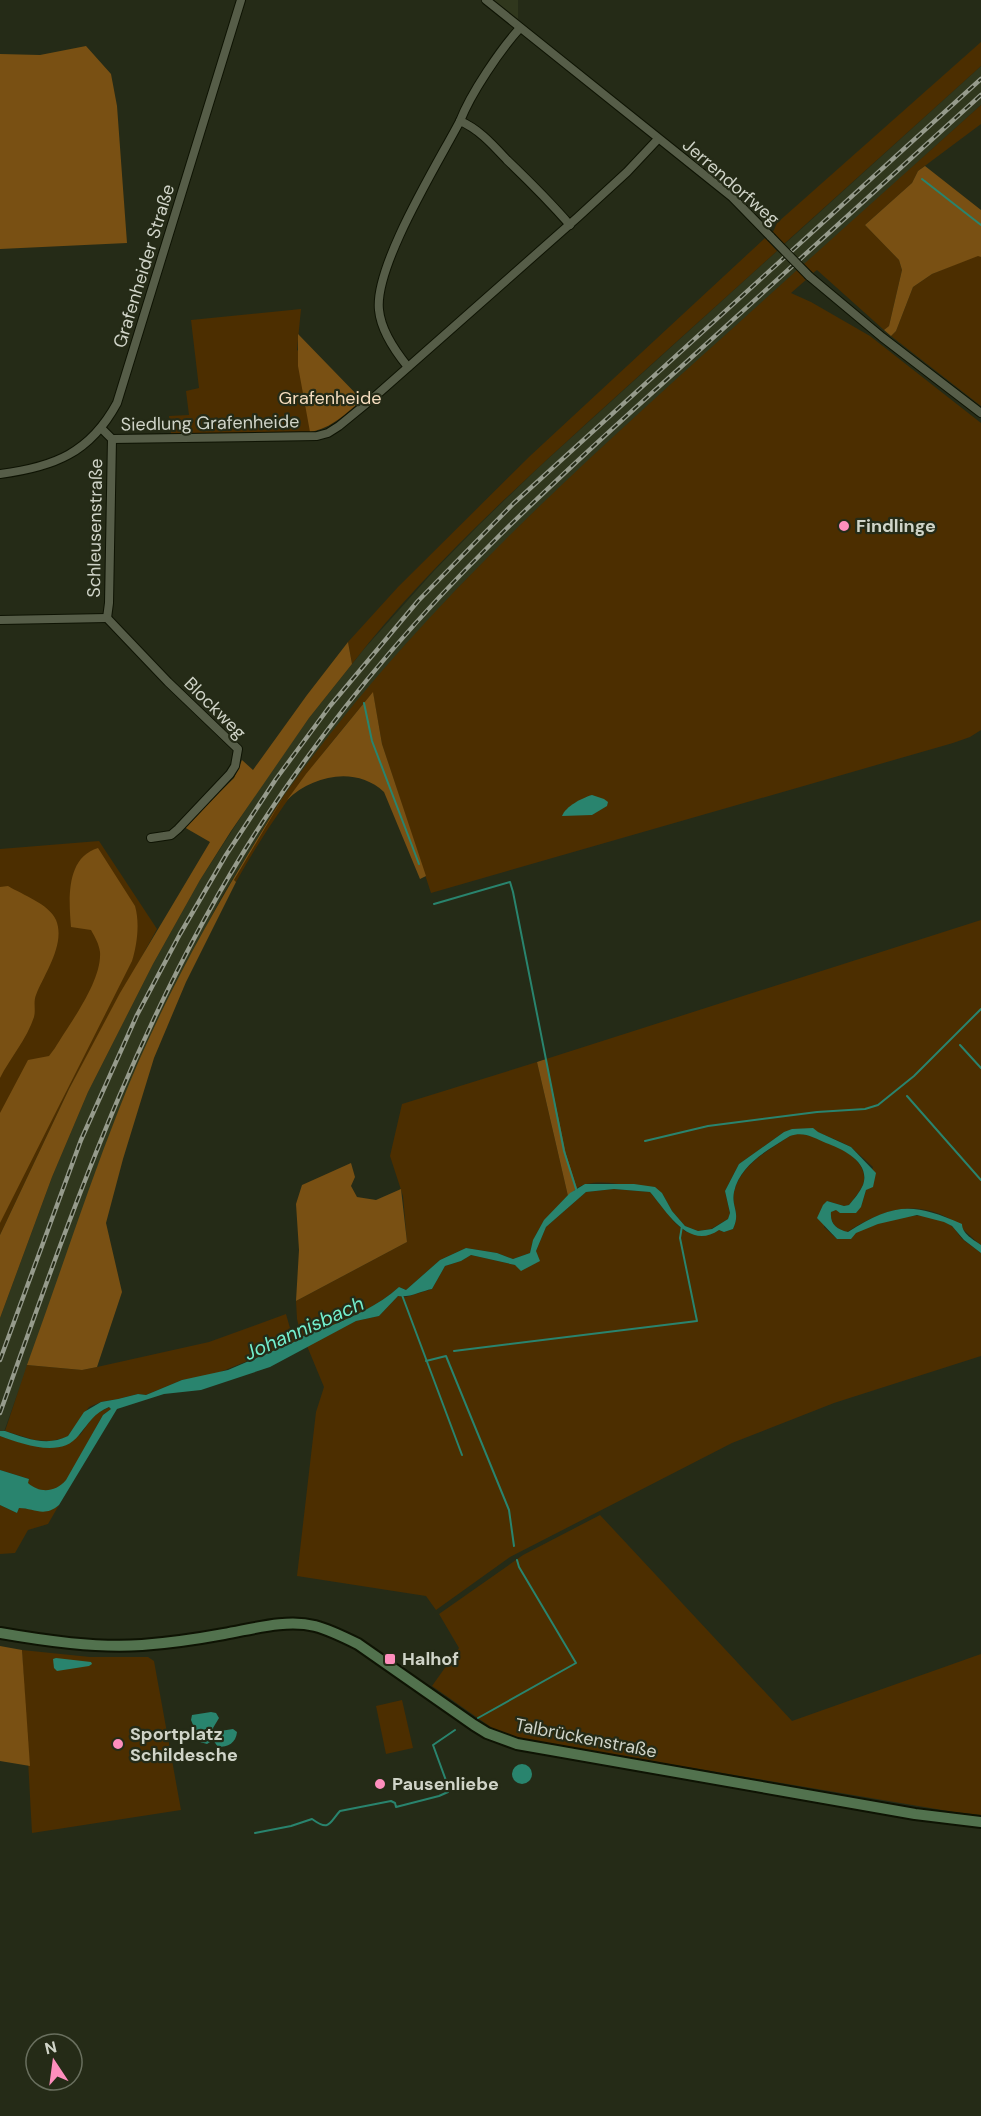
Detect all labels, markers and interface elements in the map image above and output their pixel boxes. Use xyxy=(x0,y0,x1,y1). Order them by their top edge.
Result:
street label: Jerrendorfweg xyxy=(677,133,785,231)
street label: Grafenheider Straße xyxy=(108,181,180,351)
park label: Grafenheide xyxy=(279,386,381,410)
street label: Siedlung Grafenheide xyxy=(121,409,299,437)
street label: Schleusenstraße xyxy=(82,458,108,598)
place label: Findlinge xyxy=(856,514,936,538)
marker: Findlinge xyxy=(837,519,851,533)
street label: Blockweg xyxy=(179,672,251,744)
water label: Johannisbach xyxy=(240,1290,368,1366)
place label: Halhof xyxy=(402,1647,459,1671)
marker: Halhof xyxy=(383,1652,397,1666)
street label: Talbrückenstraße xyxy=(513,1712,659,1764)
place label: Sportplatz Schildesche xyxy=(130,1722,238,1767)
marker: Sportplatz Schildesche xyxy=(111,1737,125,1751)
place label: Pausenliebe xyxy=(392,1772,499,1796)
marker: Pausenliebe xyxy=(373,1777,387,1791)
north arrow xyxy=(24,2032,84,2092)
text: N xyxy=(43,2036,59,2059)

